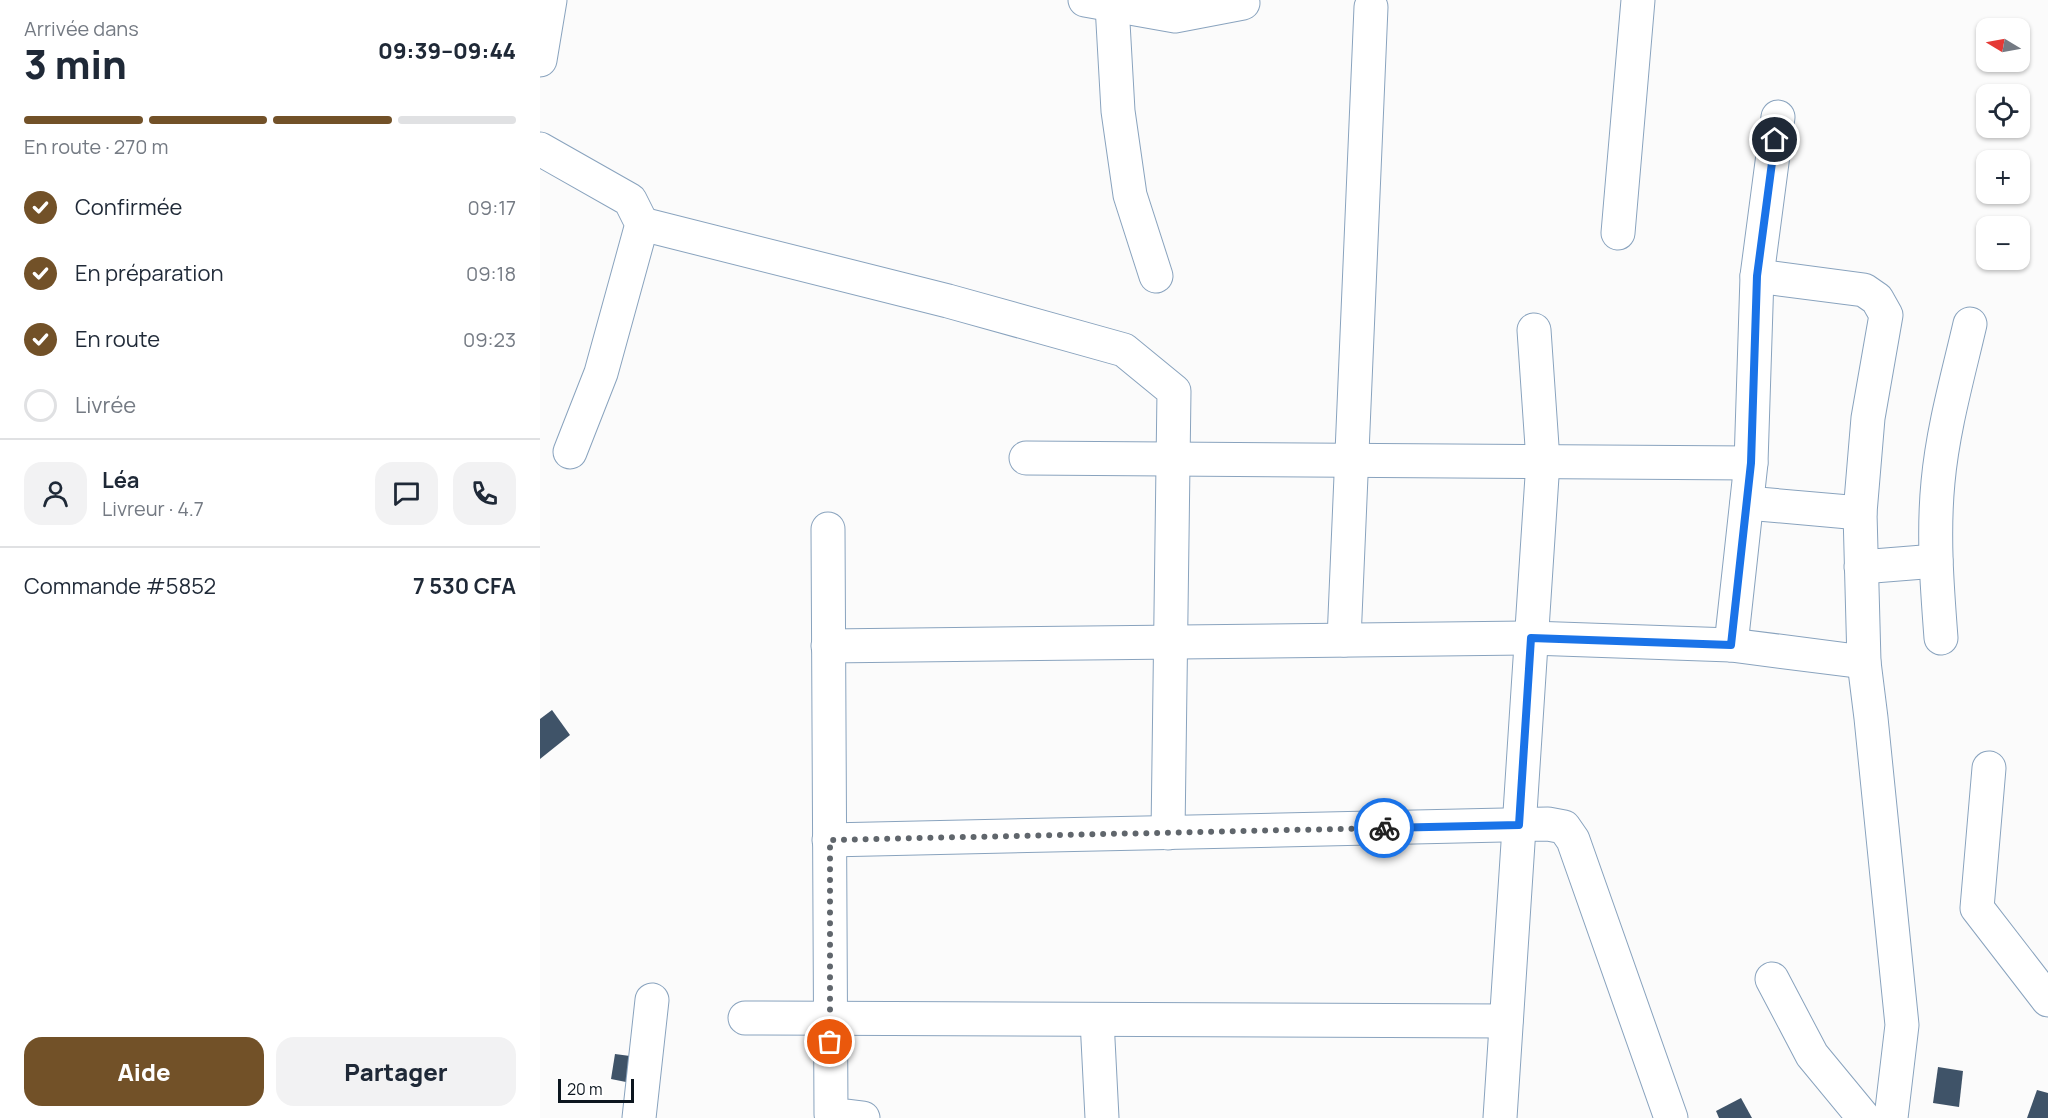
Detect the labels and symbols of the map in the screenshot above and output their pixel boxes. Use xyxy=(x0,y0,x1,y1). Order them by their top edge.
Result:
north arrow xyxy=(1976,18,2030,72)
pin xyxy=(1749,114,1800,165)
courier xyxy=(1354,798,1414,858)
pin xyxy=(804,1016,855,1067)
scale bar xyxy=(558,1076,634,1104)

